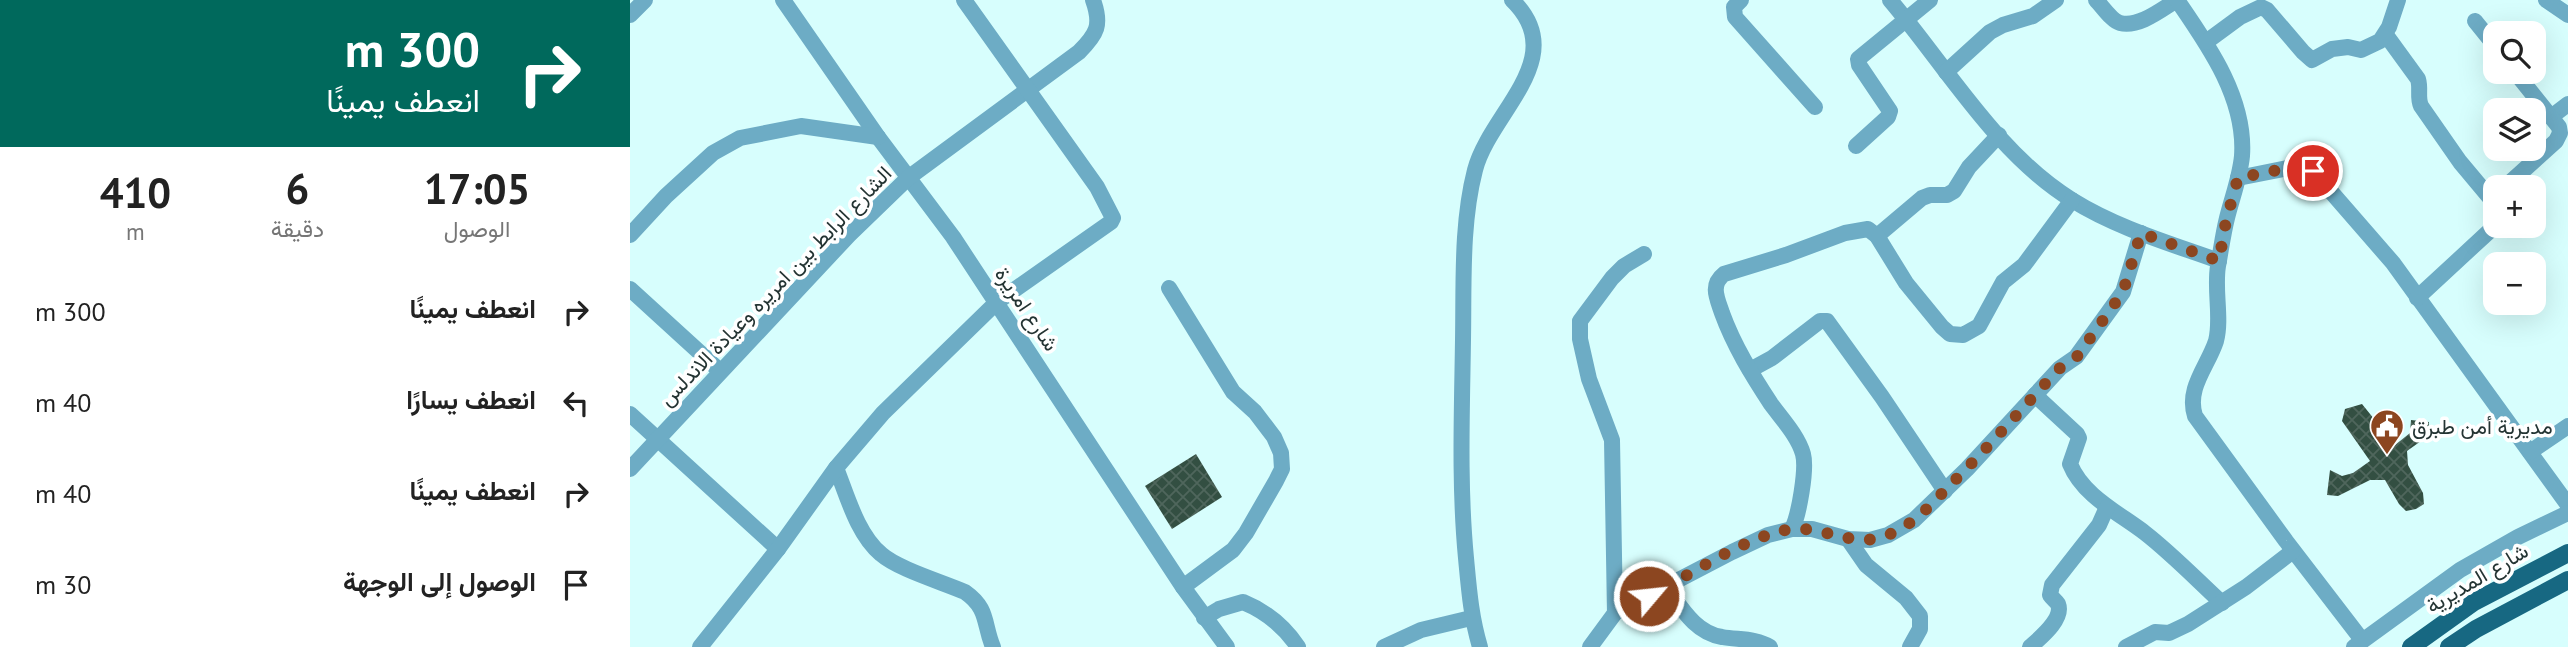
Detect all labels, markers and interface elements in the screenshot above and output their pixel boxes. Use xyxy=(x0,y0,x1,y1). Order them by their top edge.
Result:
text: 300 m xyxy=(345,17,480,81)
map controls xyxy=(2483,21,2546,315)
button: search xyxy=(2483,21,2546,84)
icon: right xyxy=(504,28,595,119)
text: انعطف يمينًا xyxy=(326,79,480,121)
button: layers xyxy=(2483,98,2546,161)
pin xyxy=(2283,141,2343,201)
icon: arrive xyxy=(2294,152,2332,190)
street label: الشارع الرابط بين امريره وعيادة الاندلس xyxy=(653,160,898,412)
text: 6 xyxy=(286,161,309,216)
text: 17:05 xyxy=(424,161,530,216)
text: 410 xyxy=(100,165,171,220)
button: + xyxy=(2483,175,2546,238)
text: دقيقة xyxy=(271,214,324,243)
text: الوصول xyxy=(444,214,510,243)
text: m xyxy=(126,217,145,246)
button: − xyxy=(2483,252,2546,315)
street label: شارع امريرة xyxy=(988,262,1065,357)
text: انعطف يمينًا xyxy=(410,292,536,325)
icon: right xyxy=(557,293,595,331)
text: 300 m xyxy=(35,295,106,328)
text: انعطف يسارًا xyxy=(406,383,536,416)
icon: left xyxy=(557,384,595,422)
text: 40 m xyxy=(35,386,91,419)
public building icon: مديرية أمن طبرق xyxy=(2368,407,2406,456)
place label: مديرية أمن طبرق xyxy=(2412,413,2553,440)
text: انعطف يمينًا xyxy=(410,474,536,507)
icon: right xyxy=(557,475,595,513)
text: 40 m xyxy=(35,477,91,510)
street label: شارع المديرية xyxy=(2421,537,2534,620)
position arrow xyxy=(1612,559,1686,633)
text: الوصول إلى الوجهة xyxy=(343,565,536,598)
icon: arrive xyxy=(557,566,595,604)
text: 30 m xyxy=(35,568,91,601)

